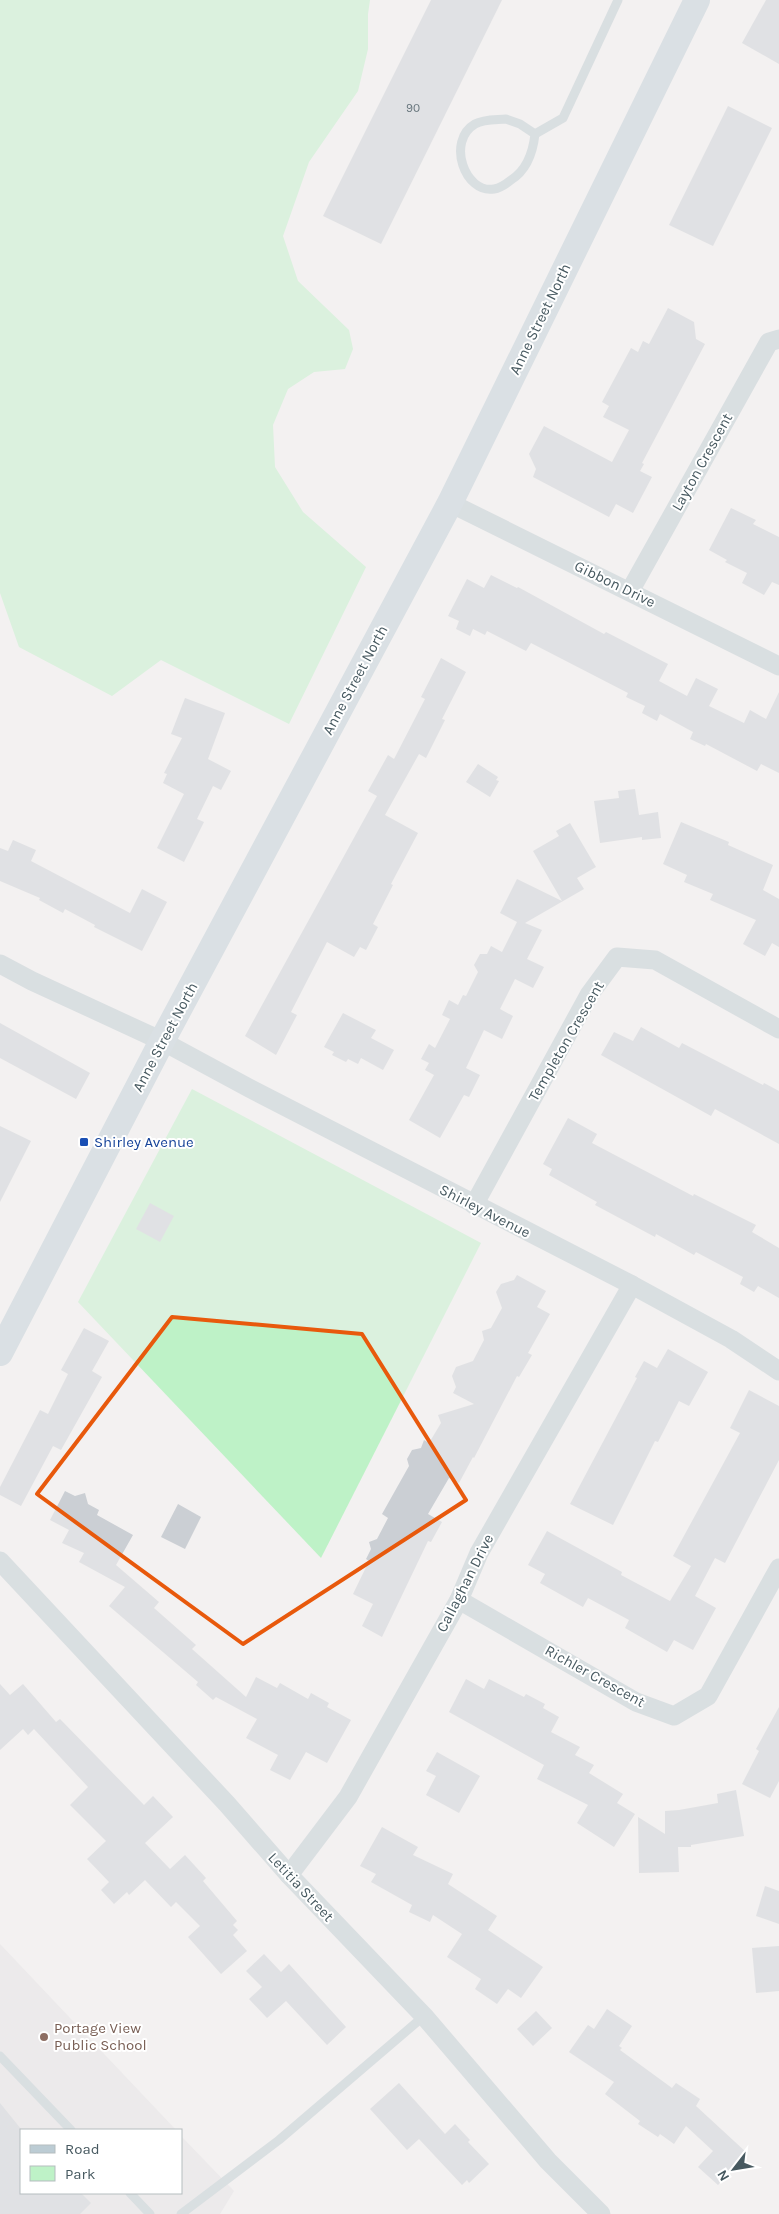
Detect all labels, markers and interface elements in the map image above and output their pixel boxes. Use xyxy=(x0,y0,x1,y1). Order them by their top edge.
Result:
house number: 90 xyxy=(406,101,420,115)
street label: Anne Street North xyxy=(505,261,575,377)
street label: Layton Crescent xyxy=(668,410,736,514)
street label: Gibbon Drive xyxy=(572,557,658,611)
street label: Anne Street North xyxy=(319,622,391,738)
street label: Templeton Crescent xyxy=(524,977,608,1104)
street label: Anne Street North xyxy=(129,979,201,1095)
place label: Shirley Avenue xyxy=(94,1133,194,1151)
marker: Shirley Avenue xyxy=(78,1136,90,1148)
street label: Shirley Avenue xyxy=(436,1180,534,1242)
street label: Callaghan Drive xyxy=(433,1531,497,1635)
street label: Richler Crescent xyxy=(542,1641,649,1711)
street label: Letitia Street xyxy=(264,1849,338,1926)
place label: Portage View Public School xyxy=(54,2019,147,2054)
marker: Portage View Public School xyxy=(38,2031,50,2043)
legend xyxy=(20,2129,182,2194)
text: Road xyxy=(65,2140,100,2158)
north arrow xyxy=(709,2144,759,2194)
text: Park xyxy=(65,2165,95,2183)
text: N xyxy=(713,2167,733,2184)

